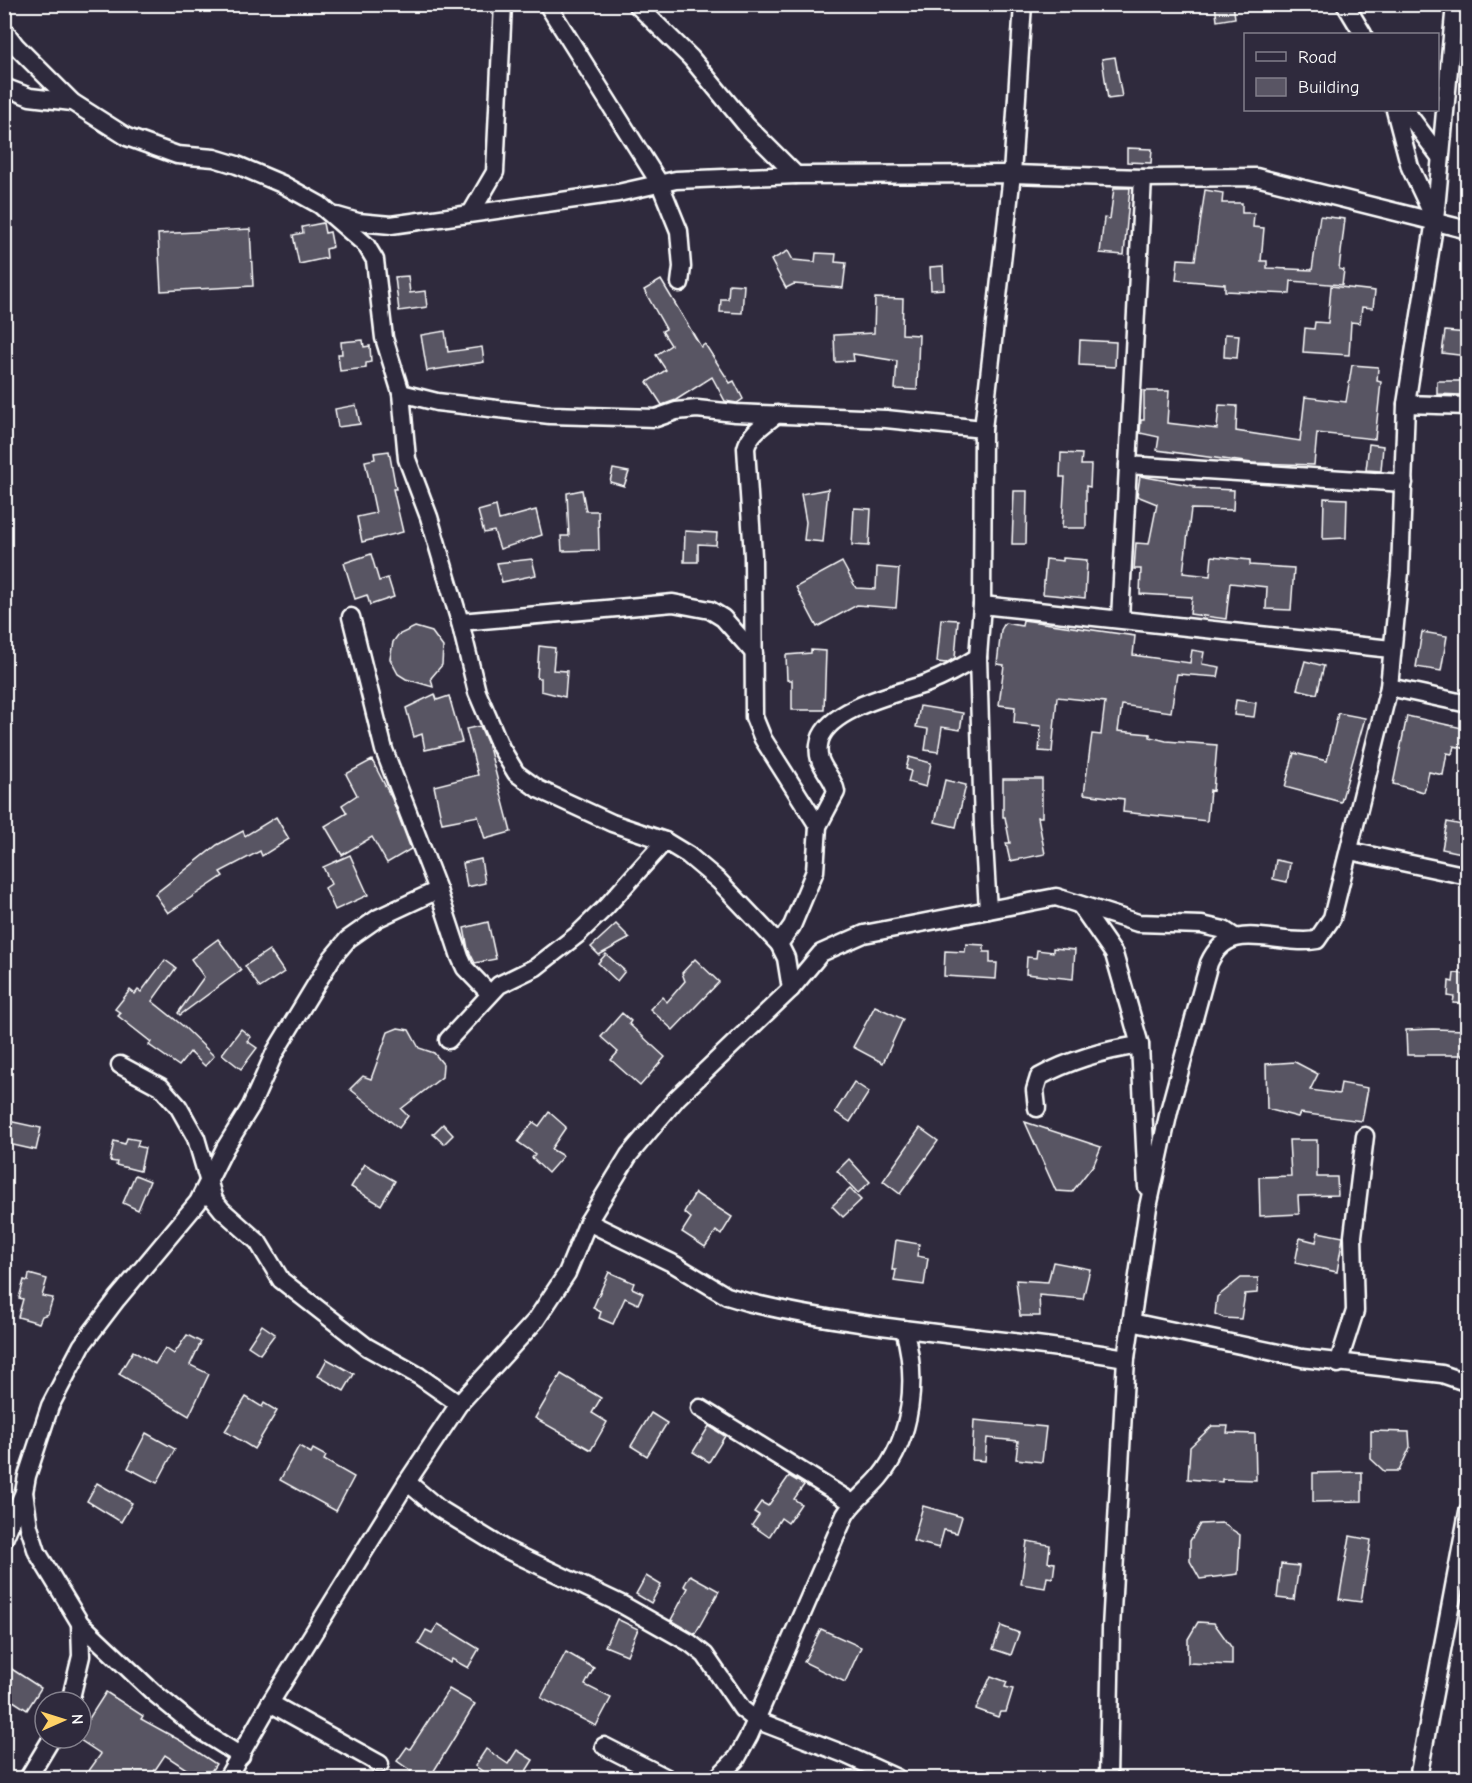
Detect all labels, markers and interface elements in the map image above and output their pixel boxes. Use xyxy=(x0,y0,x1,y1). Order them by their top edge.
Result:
legend xyxy=(1244,33,1439,111)
text: Road xyxy=(1298,47,1337,68)
text: Building xyxy=(1298,77,1360,98)
north arrow xyxy=(33,1690,93,1750)
text: N xyxy=(68,1714,86,1725)

